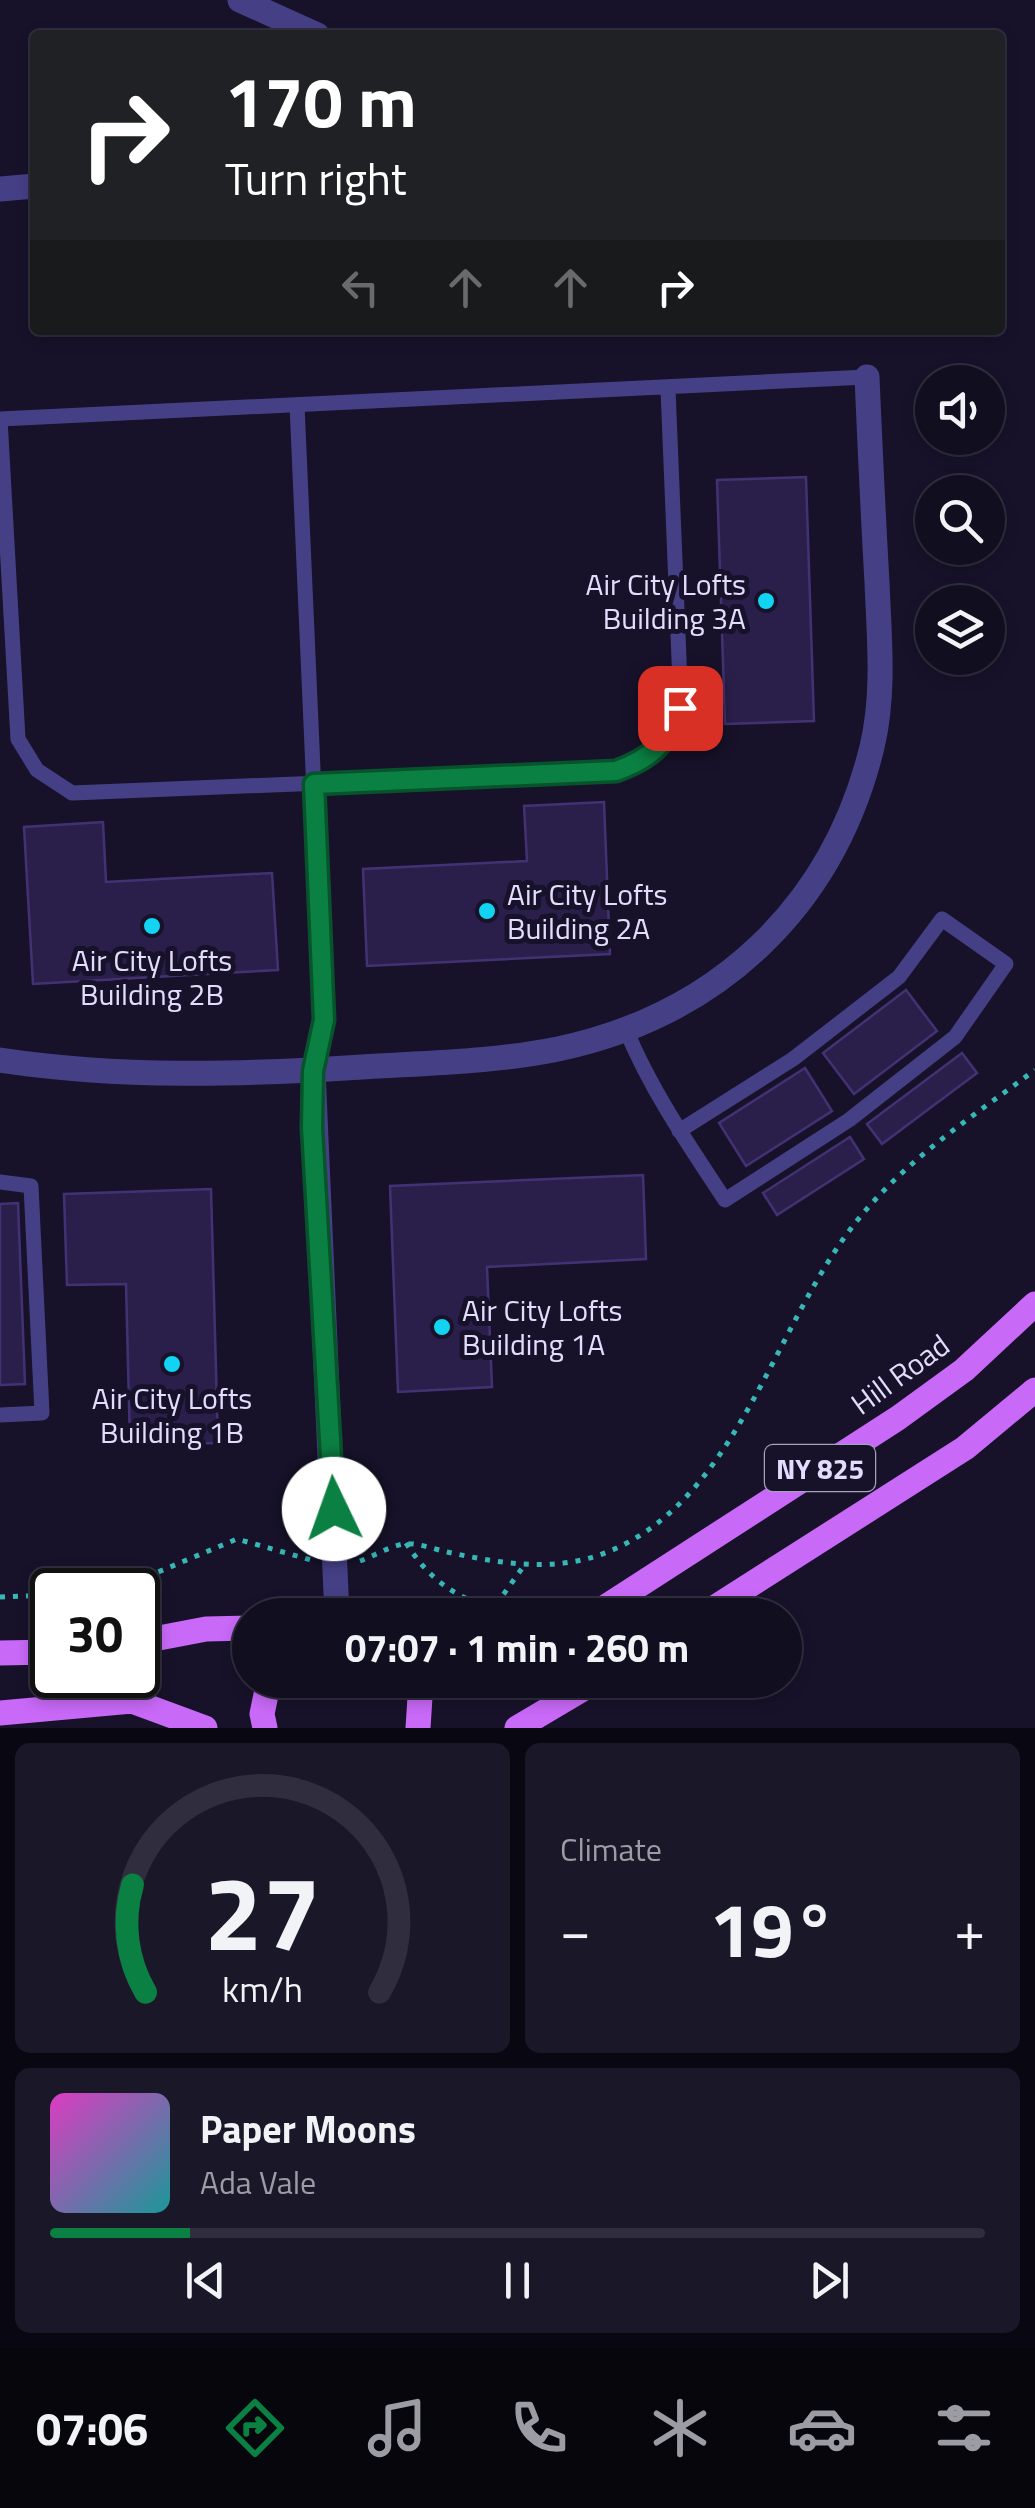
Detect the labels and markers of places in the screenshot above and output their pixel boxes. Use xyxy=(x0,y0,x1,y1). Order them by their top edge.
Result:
place label: Air City Lofts Building 3A xyxy=(586,561,746,641)
marker: Air City Lofts Building 3A xyxy=(755,590,777,612)
pin xyxy=(638,666,723,751)
place label: Air City Lofts Building 2A xyxy=(507,871,667,951)
marker: Air City Lofts Building 2A xyxy=(476,900,498,922)
marker: Air City Lofts Building 2B xyxy=(141,915,163,937)
place label: Air City Lofts Building 2B xyxy=(72,937,232,1017)
place label: Air City Lofts Building 1A xyxy=(462,1287,622,1367)
marker: Air City Lofts Building 1A xyxy=(431,1316,453,1338)
marker: Air City Lofts Building 1B xyxy=(161,1353,183,1375)
place label: Air City Lofts Building 1B xyxy=(92,1375,252,1455)

